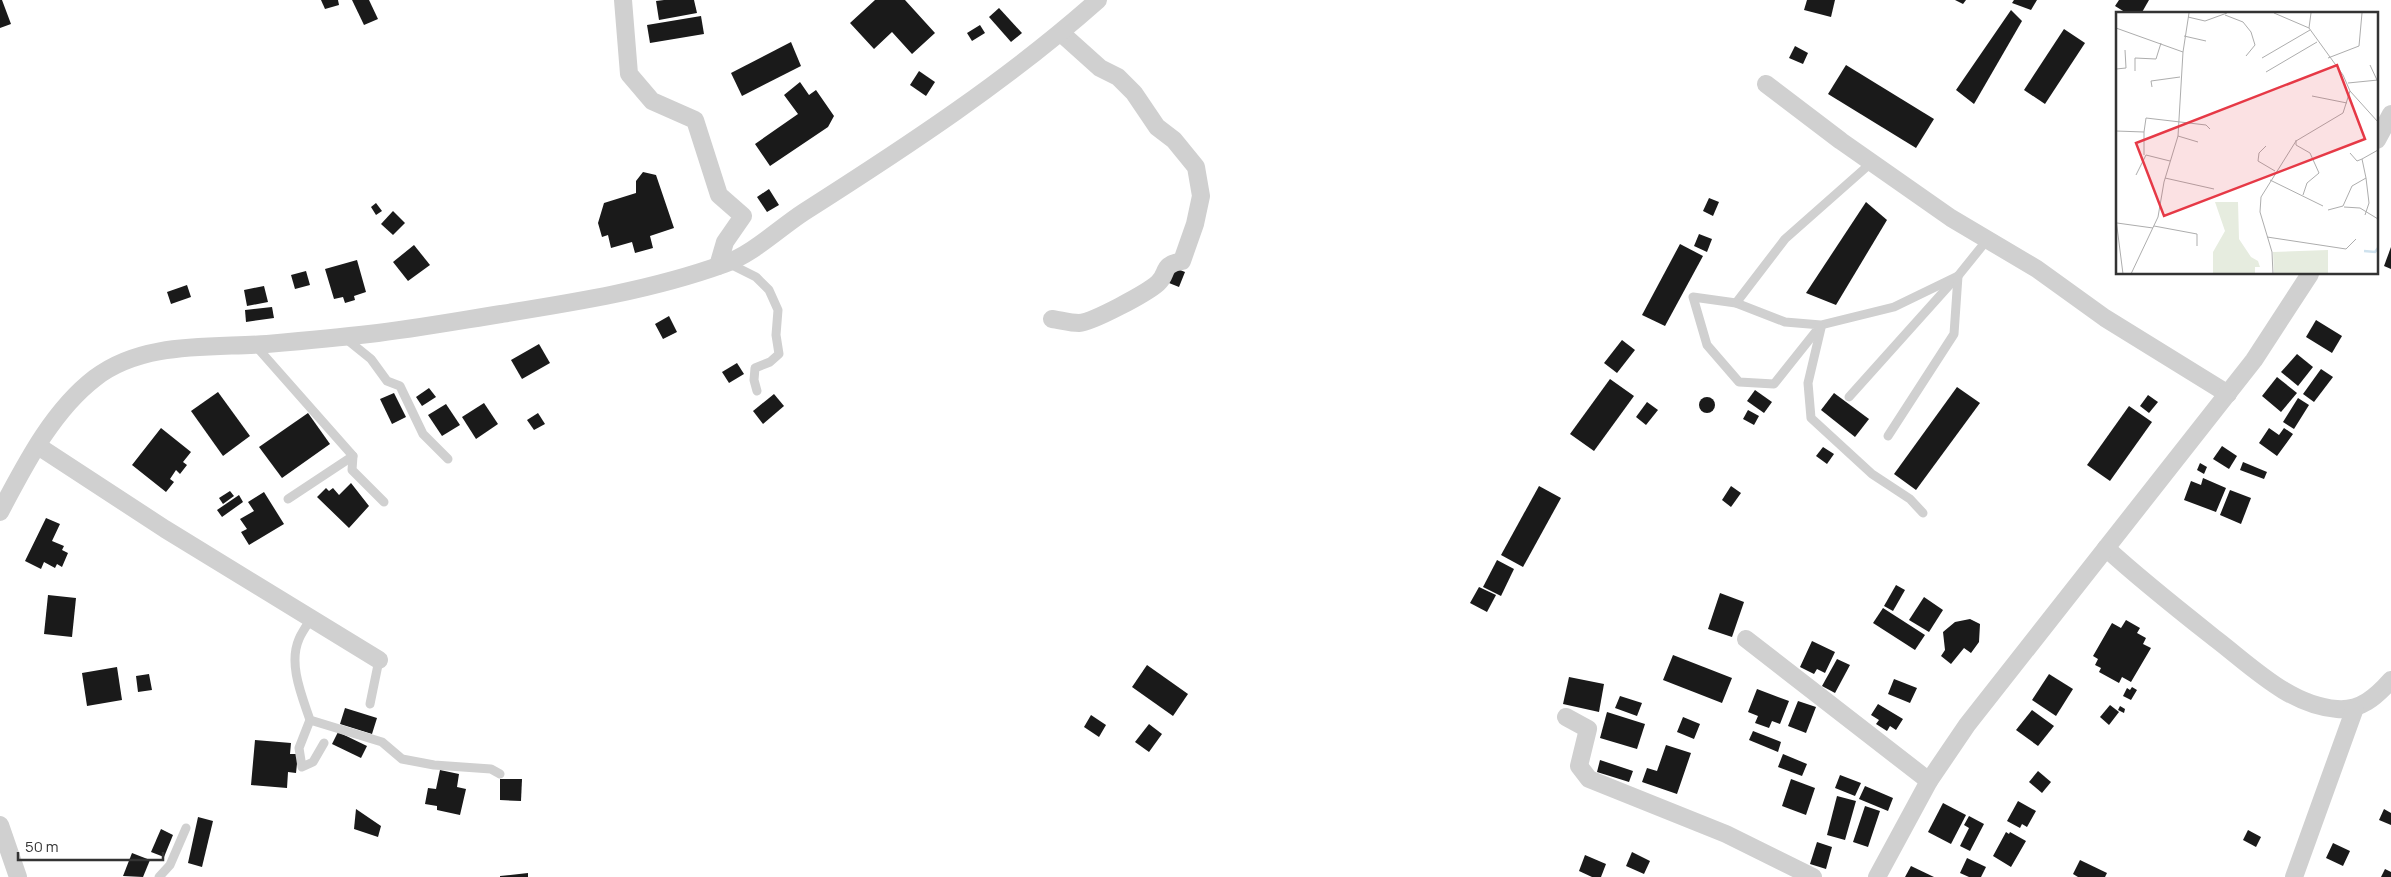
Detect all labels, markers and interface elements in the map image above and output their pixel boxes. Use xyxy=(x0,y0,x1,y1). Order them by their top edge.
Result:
inset map xyxy=(2116,12,2378,275)
scale bar xyxy=(18,830,162,862)
text: 50 m xyxy=(25,836,59,857)

